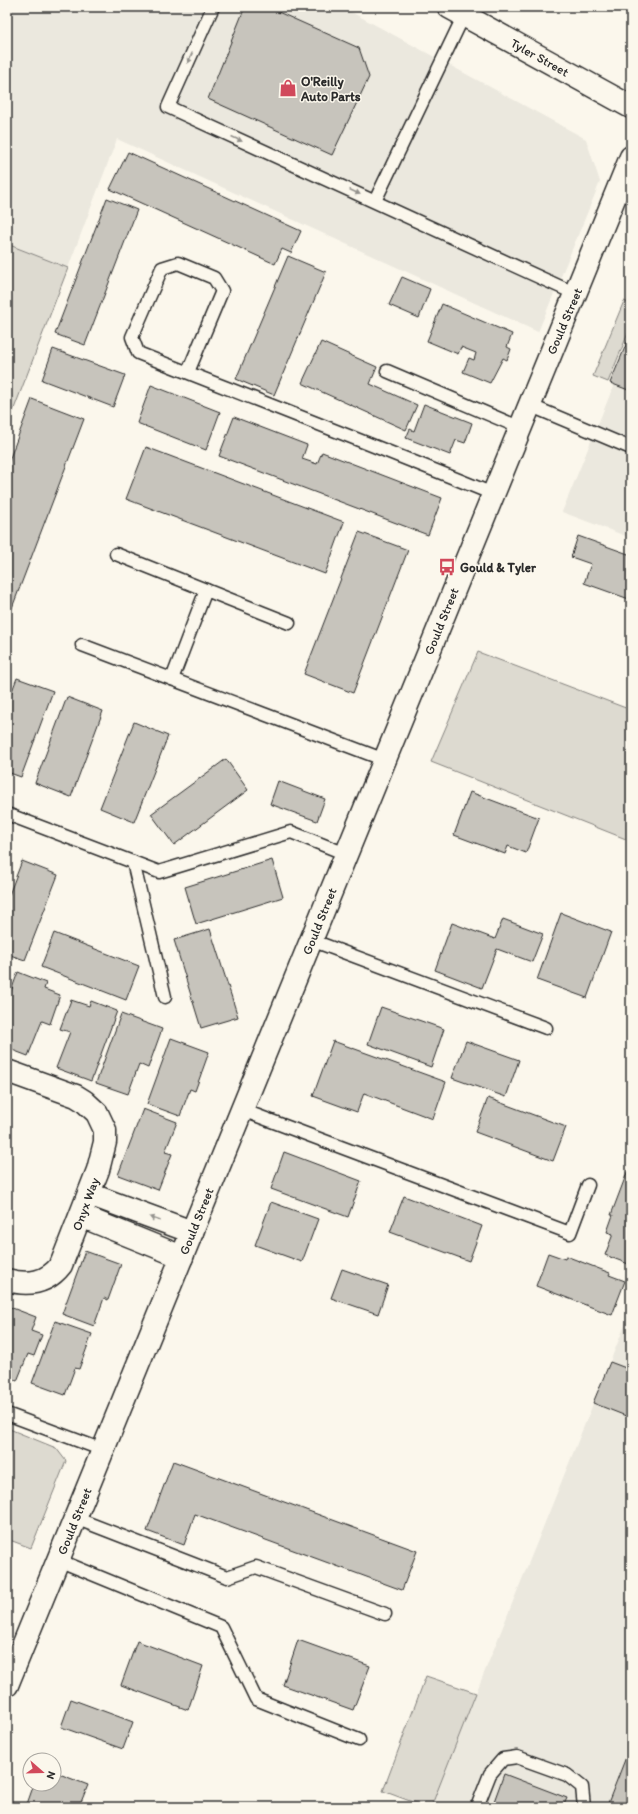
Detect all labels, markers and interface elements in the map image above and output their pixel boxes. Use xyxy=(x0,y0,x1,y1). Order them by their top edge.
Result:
street label: Tyler Street xyxy=(508,35,572,80)
one-way arrow xyxy=(187,52,193,64)
place label: O'Reilly Auto Parts xyxy=(300,74,361,104)
shop icon: O'Reilly Auto Parts xyxy=(278,78,298,98)
one-way arrow xyxy=(231,136,242,142)
one-way arrow xyxy=(350,189,361,195)
street label: Gould Street xyxy=(544,286,585,357)
bus stop icon: Gould & Tyler xyxy=(437,557,457,577)
place label: Gould & Tyler xyxy=(460,560,537,576)
street label: Gould Street xyxy=(421,585,462,657)
street label: Gould Street xyxy=(299,885,340,957)
street label: Onyx Way xyxy=(69,1175,102,1233)
street label: Gould Street xyxy=(176,1185,217,1257)
one-way arrow xyxy=(149,1215,161,1221)
street label: Gould Street xyxy=(54,1485,95,1557)
north arrow xyxy=(22,1752,62,1792)
text: N xyxy=(44,1770,58,1781)

